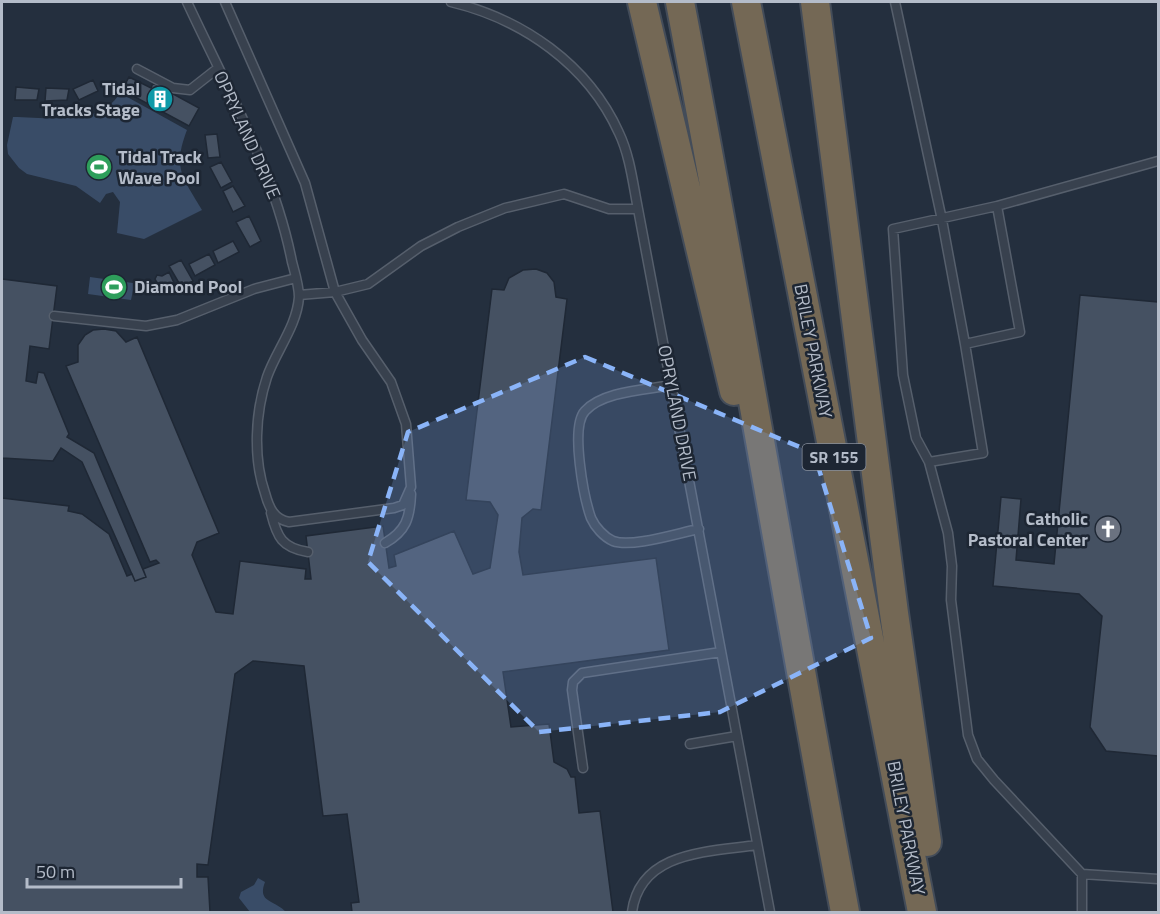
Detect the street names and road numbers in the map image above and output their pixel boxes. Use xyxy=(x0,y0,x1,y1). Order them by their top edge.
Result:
street label: OPRYLAND DRIVE xyxy=(207,66,288,203)
street label: BRILEY PARKWAY xyxy=(787,282,840,421)
street label: OPRYLAND DRIVE xyxy=(651,343,704,483)
road number: SR 155 xyxy=(802,444,866,470)
street label: BRILEY PARKWAY xyxy=(880,759,933,898)

